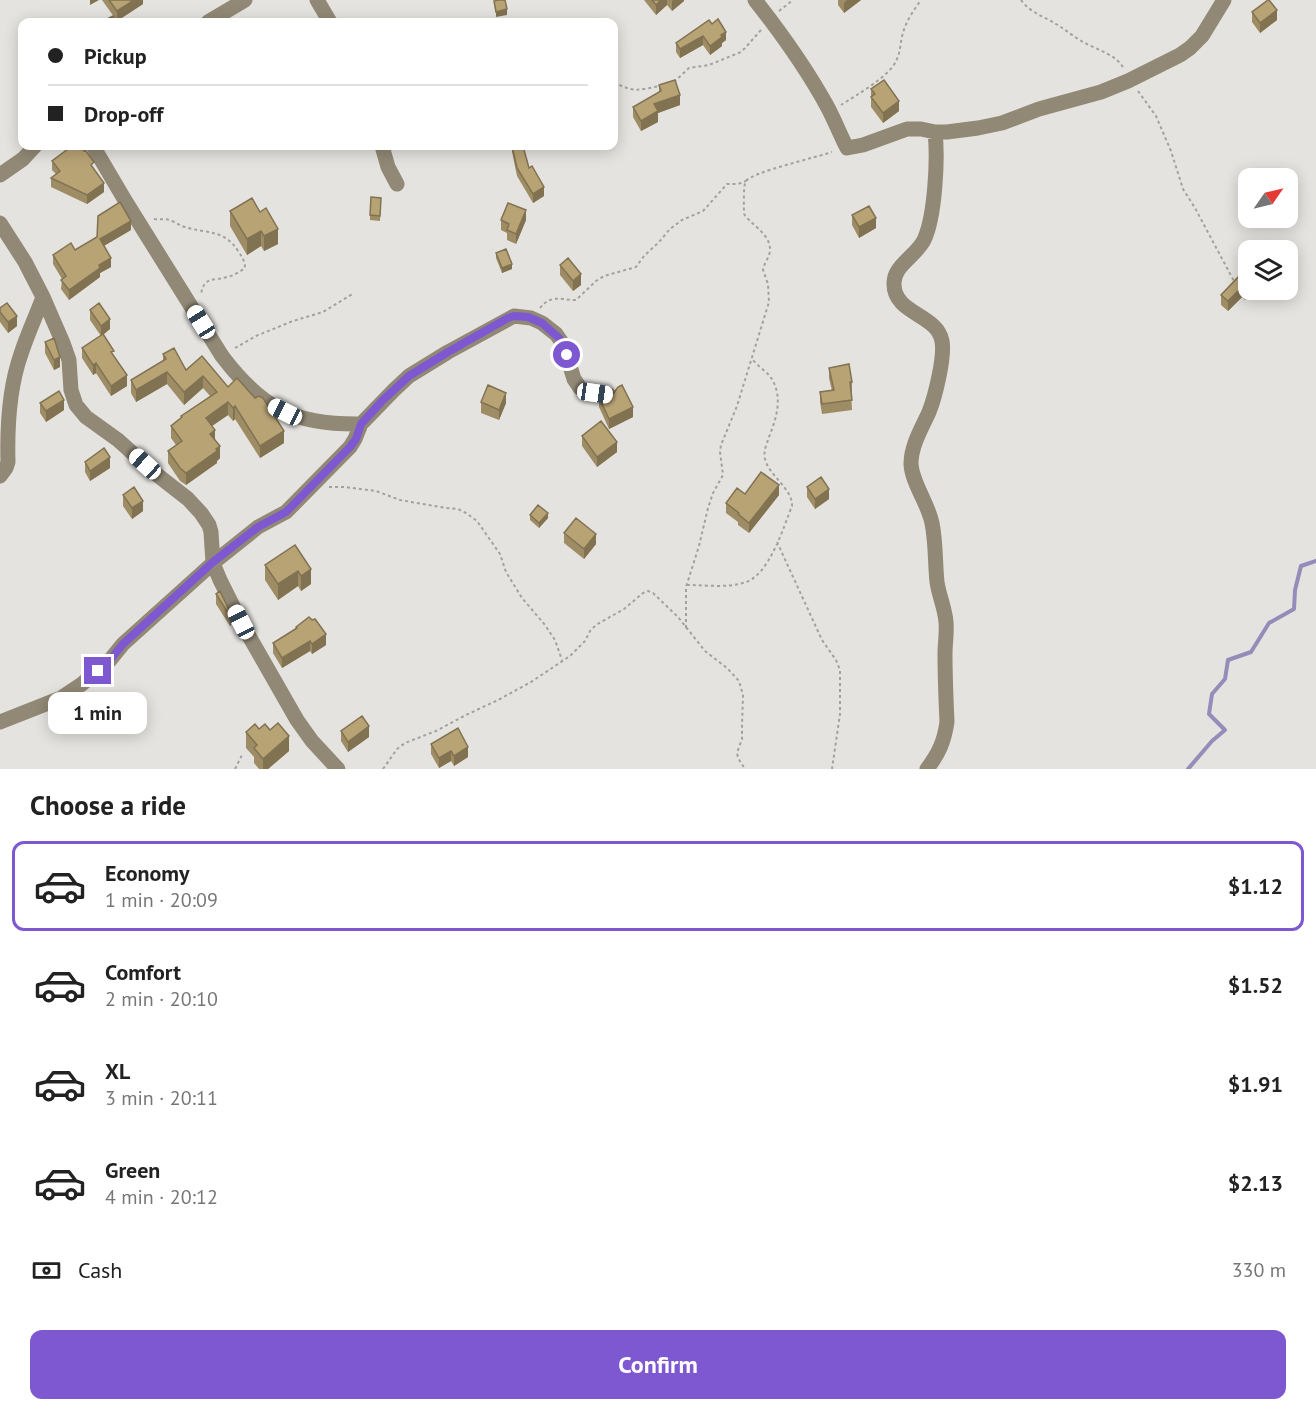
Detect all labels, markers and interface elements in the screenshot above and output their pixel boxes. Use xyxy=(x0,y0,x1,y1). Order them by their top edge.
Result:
text: Pickup xyxy=(84,42,147,70)
text: Drop-off xyxy=(84,100,163,128)
north arrow xyxy=(1238,168,1298,228)
map controls xyxy=(1238,168,1298,300)
button: layers xyxy=(1238,240,1298,300)
car xyxy=(184,302,218,342)
route start xyxy=(553,341,580,368)
car xyxy=(576,382,614,404)
car xyxy=(265,396,305,428)
car xyxy=(126,445,164,483)
car xyxy=(225,602,257,642)
route end xyxy=(84,657,111,684)
callout: 1 min xyxy=(48,692,148,734)
text: 1 min xyxy=(73,700,122,726)
text: Choose a ride xyxy=(30,788,186,822)
icon: car xyxy=(33,859,87,913)
text: Economy xyxy=(105,859,189,887)
text: $1.12 xyxy=(1228,872,1283,900)
text: 1 min · 20:09 xyxy=(105,887,218,913)
icon: car xyxy=(33,958,87,1012)
text: Comfort xyxy=(105,958,181,986)
text: $1.52 xyxy=(1228,971,1283,999)
text: 2 min · 20:10 xyxy=(105,986,218,1012)
icon: car xyxy=(33,1057,87,1111)
text: XL xyxy=(105,1057,130,1085)
text: $1.91 xyxy=(1228,1070,1283,1098)
text: 3 min · 20:11 xyxy=(105,1085,218,1111)
icon: car xyxy=(33,1156,87,1210)
text: Green xyxy=(105,1156,160,1184)
text: $2.13 xyxy=(1228,1169,1283,1197)
text: 4 min · 20:12 xyxy=(105,1184,218,1210)
icon: cash xyxy=(30,1254,63,1287)
text: Cash xyxy=(78,1256,122,1284)
text: 330 m xyxy=(1232,1257,1286,1283)
button: Confirm xyxy=(30,1330,1286,1399)

